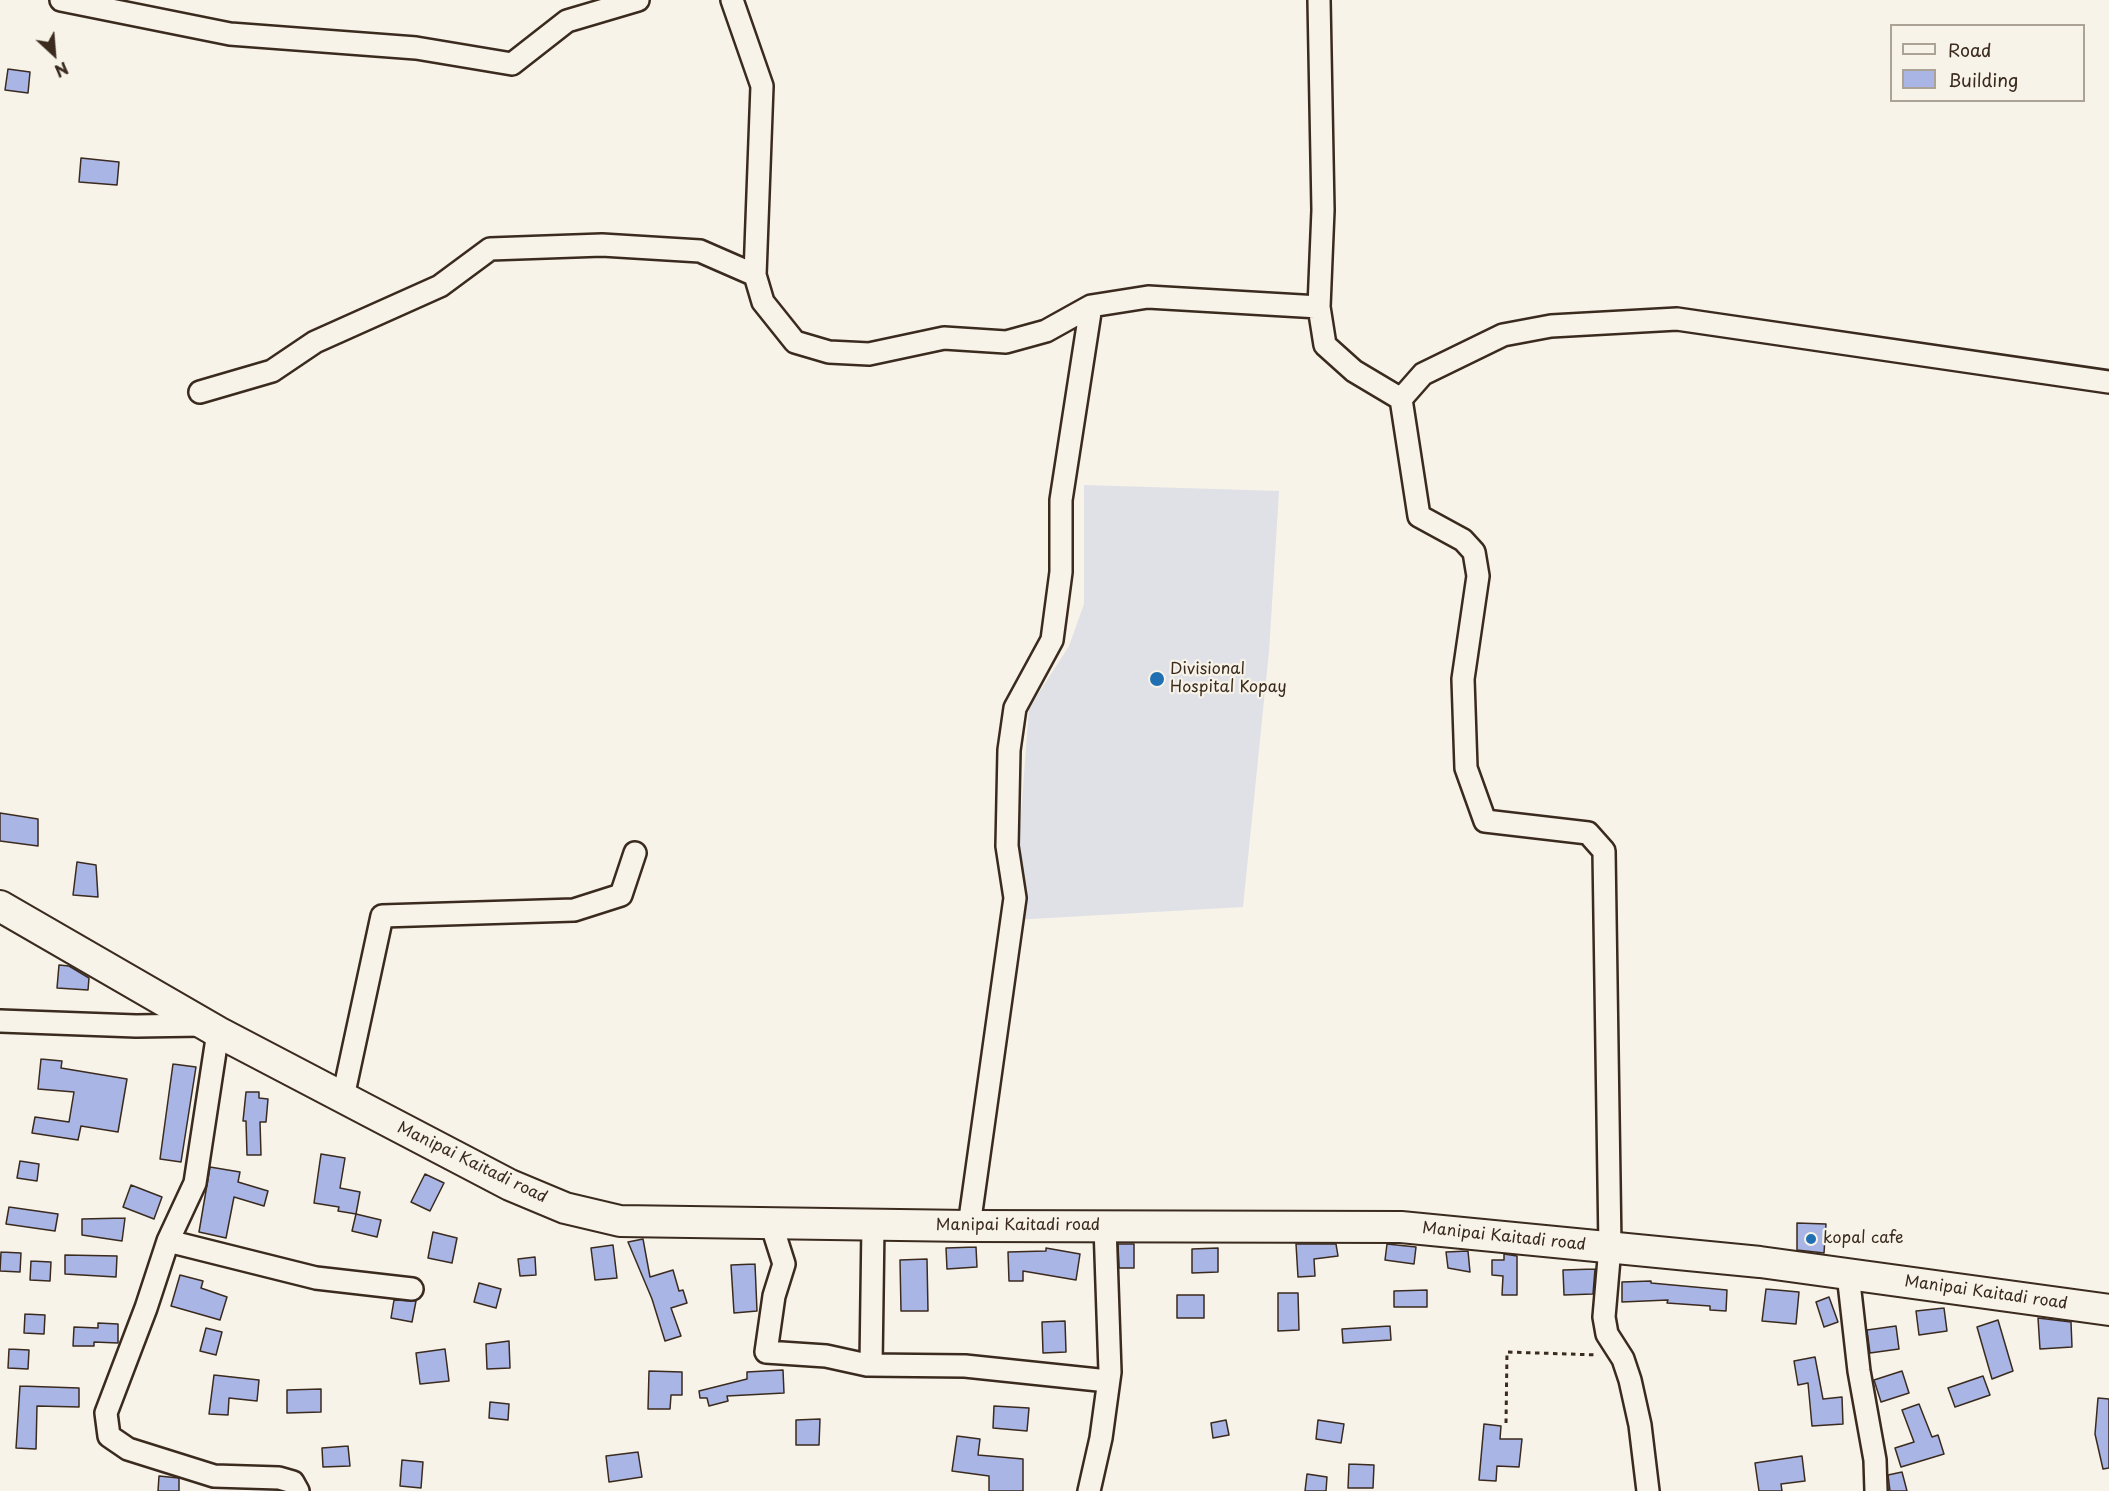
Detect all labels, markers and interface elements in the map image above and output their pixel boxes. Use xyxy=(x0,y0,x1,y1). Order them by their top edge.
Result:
north arrow xyxy=(24,24,84,84)
legend xyxy=(1890,24,2085,102)
text: Road xyxy=(1948,36,1992,63)
text: N xyxy=(51,57,73,84)
text: Building xyxy=(1948,66,2018,93)
place label: Divisional Hospital Kopay xyxy=(1170,660,1287,698)
marker: Divisional Hospital Kopay xyxy=(1148,670,1166,688)
street label: Manipai Kaitadi road xyxy=(394,1118,550,1208)
street label: Manipai Kaitadi road xyxy=(936,1216,1100,1236)
street label: Manipai Kaitadi road xyxy=(1421,1219,1587,1255)
place label: kopal cafe xyxy=(1823,1229,1904,1249)
marker: kopal cafe xyxy=(1804,1232,1818,1246)
street label: Manipai Kaitadi road xyxy=(1903,1272,2069,1314)

